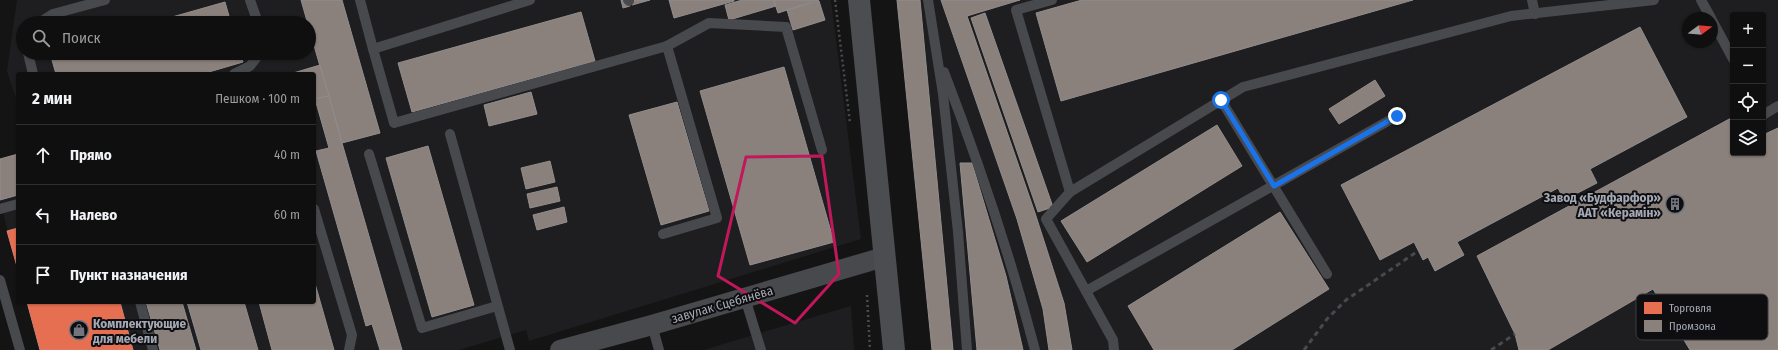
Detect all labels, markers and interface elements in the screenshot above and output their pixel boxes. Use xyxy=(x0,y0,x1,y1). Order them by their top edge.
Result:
north arrow xyxy=(1682,12,1718,48)
map controls xyxy=(1730,12,1766,156)
button: + xyxy=(1730,12,1766,48)
search box xyxy=(16,16,316,60)
icon: search xyxy=(30,27,52,49)
text: Поиск xyxy=(62,29,100,47)
button: − xyxy=(1730,48,1766,84)
button: locate xyxy=(1730,84,1766,120)
text: 2 мин xyxy=(32,88,72,109)
text: Пешком · 100 m xyxy=(215,91,300,106)
route start xyxy=(1212,91,1230,109)
route end xyxy=(1388,107,1406,125)
button: layers xyxy=(1730,120,1766,156)
icon: ahead xyxy=(32,144,54,166)
text: Прямо xyxy=(70,146,112,164)
text: 40 m xyxy=(274,147,300,162)
place label: Завод «Будфарфор» ААТ «Керамін» xyxy=(1543,190,1661,220)
building icon: Завод «Будфарфор» ААТ «Керамін» xyxy=(1664,193,1686,215)
icon: left xyxy=(32,204,54,226)
text: Налево xyxy=(70,206,117,224)
text: 60 m xyxy=(274,207,300,222)
icon: arrive xyxy=(32,264,54,286)
text: Пункт назначения xyxy=(70,266,188,284)
street label: завулак Сцебянёва xyxy=(670,283,775,326)
legend xyxy=(1636,294,1768,340)
text: Торговля xyxy=(1669,302,1711,315)
place label: Комплектующие для мебели xyxy=(92,316,187,346)
shop icon: Комплектующие для мебели xyxy=(68,319,90,341)
text: Промзона xyxy=(1669,320,1716,333)

